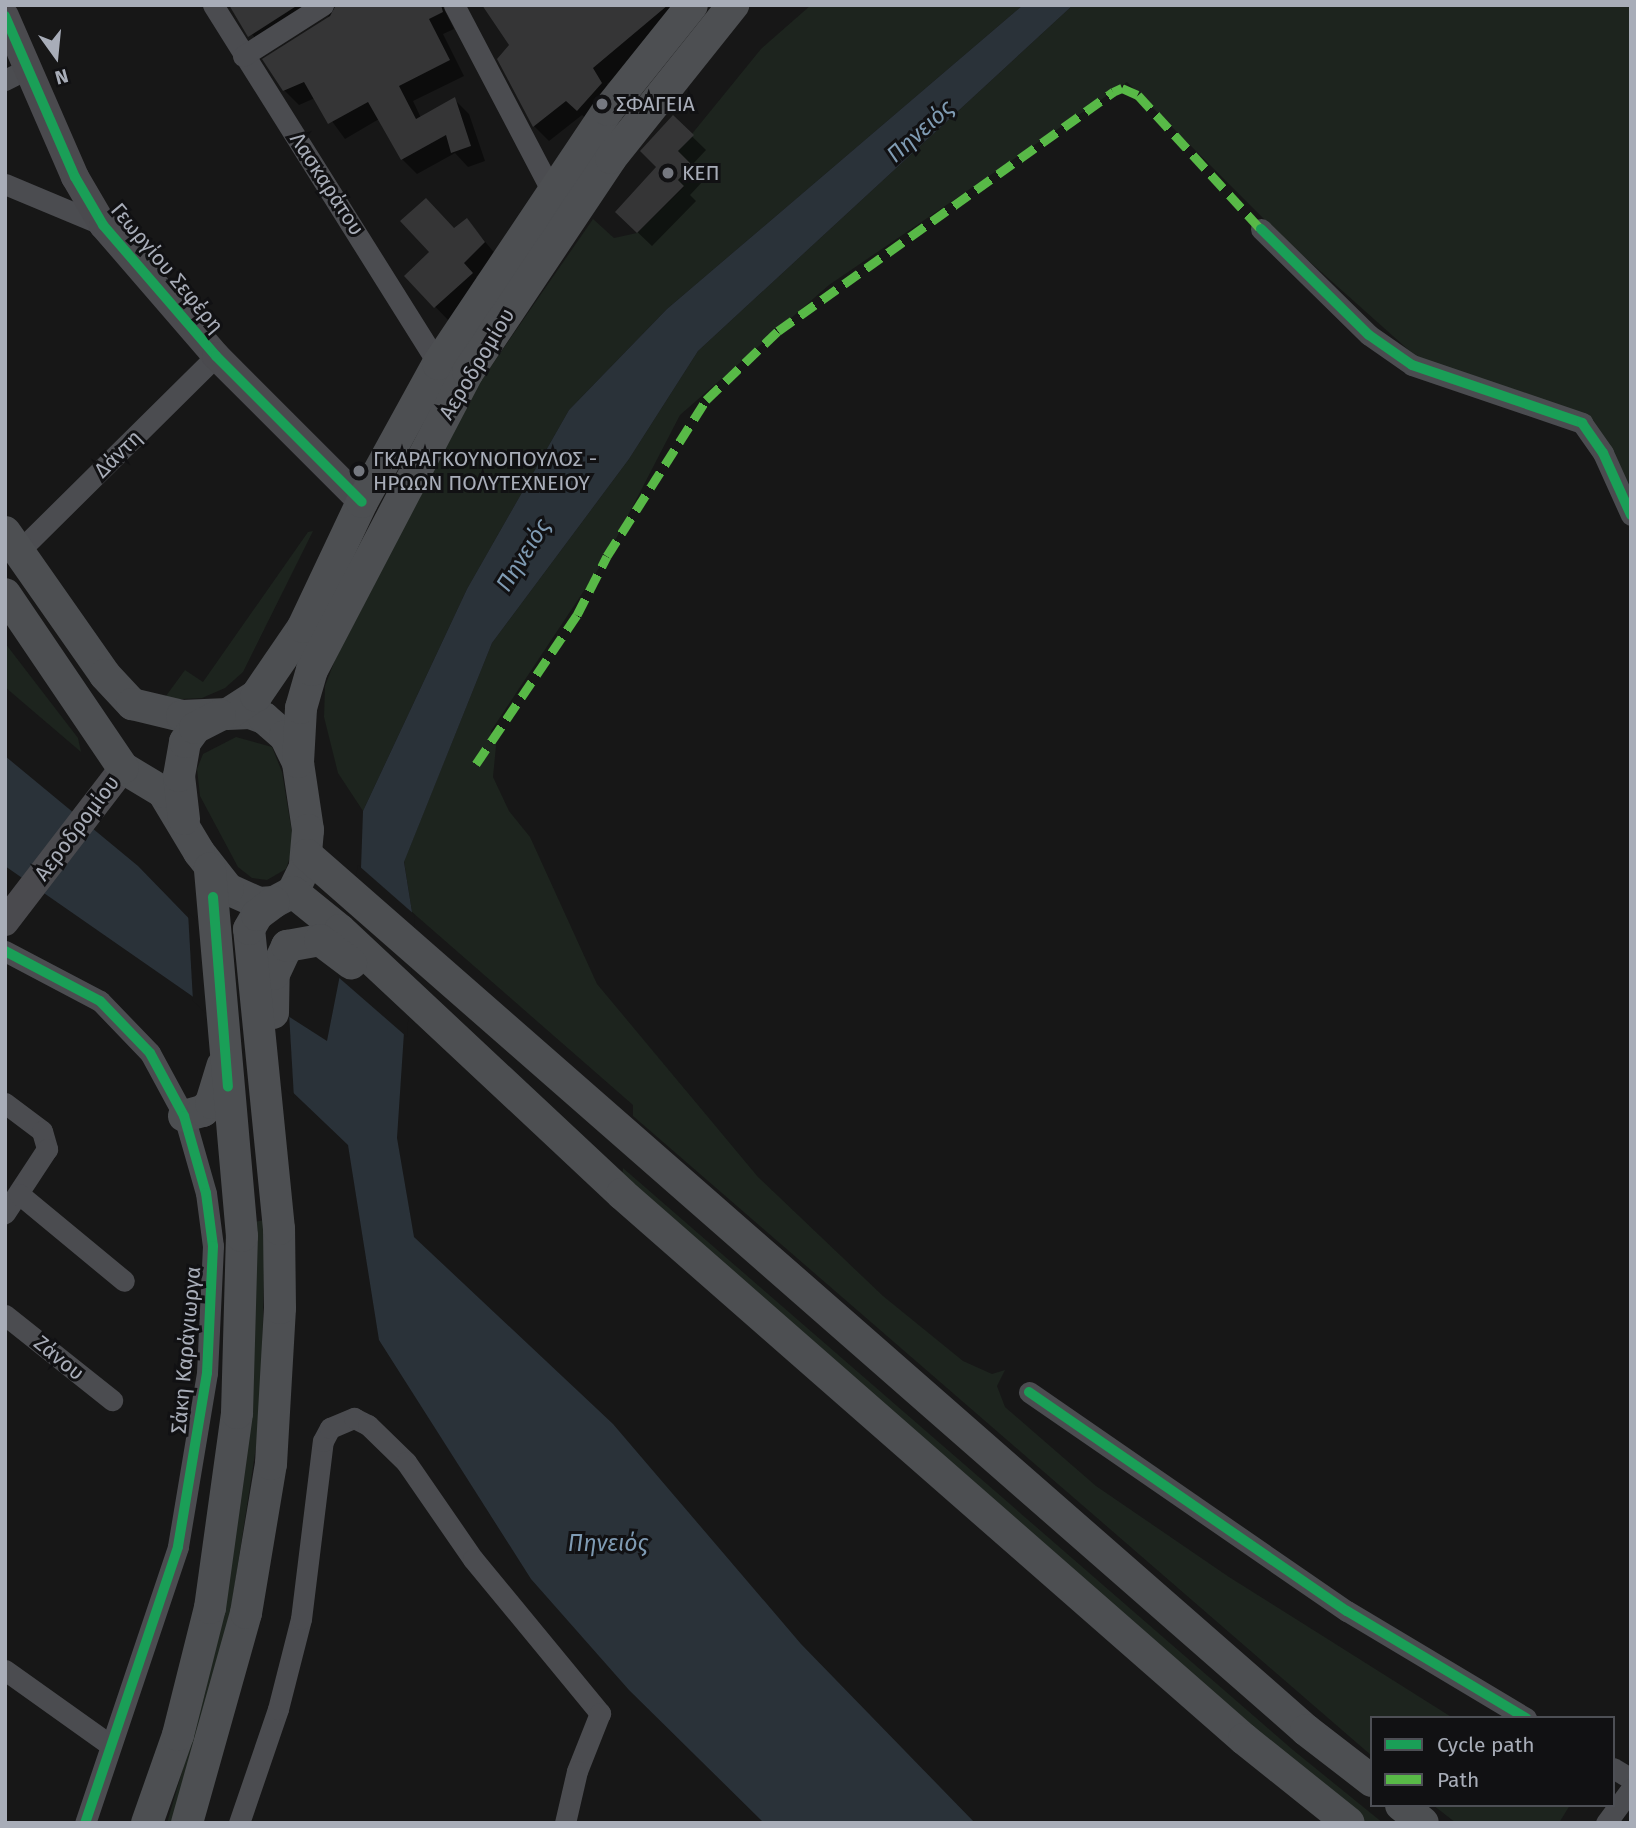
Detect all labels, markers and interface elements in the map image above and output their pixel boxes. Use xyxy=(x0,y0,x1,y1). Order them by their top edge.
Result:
north arrow xyxy=(21,21,91,91)
text: N xyxy=(53,64,71,90)
place label: ΣΦΑΓΕΙΑ xyxy=(616,91,695,117)
water label: Πηνειός xyxy=(881,94,959,168)
marker: ΣΦΑΓΕΙΑ xyxy=(594,96,610,112)
street label: Λασκαράτου xyxy=(284,128,370,240)
place label: ΚΕΠ xyxy=(682,160,720,186)
marker: ΚΕΠ xyxy=(660,165,676,181)
street label: Γεωργίου Σεφέρη xyxy=(105,198,229,338)
street label: Αεροδρομίου xyxy=(434,304,520,424)
street label: Δάντη xyxy=(89,425,147,483)
place label: ΓΚΑΡΑΓΚΟΥΝΟΠΟΥΛΟΣ - ΗΡΩΩΝ ΠΟΛΥΤΕΧΝΕΙΟΥ xyxy=(373,446,597,496)
marker: ΓΚΑΡΑΓΚΟΥΝΟΠΟΥΛΟΣ - ΗΡΩΩΝ ΠΟΛΥΤΕΧΝΕΙΟΥ xyxy=(351,463,367,479)
water label: Πηνειός xyxy=(490,514,556,596)
street label: Αεροδρομίου xyxy=(29,770,125,886)
street label: Σάκη Καράγιωργα xyxy=(166,1265,206,1435)
street label: Ζάνου xyxy=(29,1330,89,1386)
water label: Πηνειός xyxy=(568,1529,648,1557)
legend xyxy=(1370,1716,1615,1807)
text: Cycle path xyxy=(1437,1732,1535,1758)
text: Path xyxy=(1437,1767,1479,1793)

